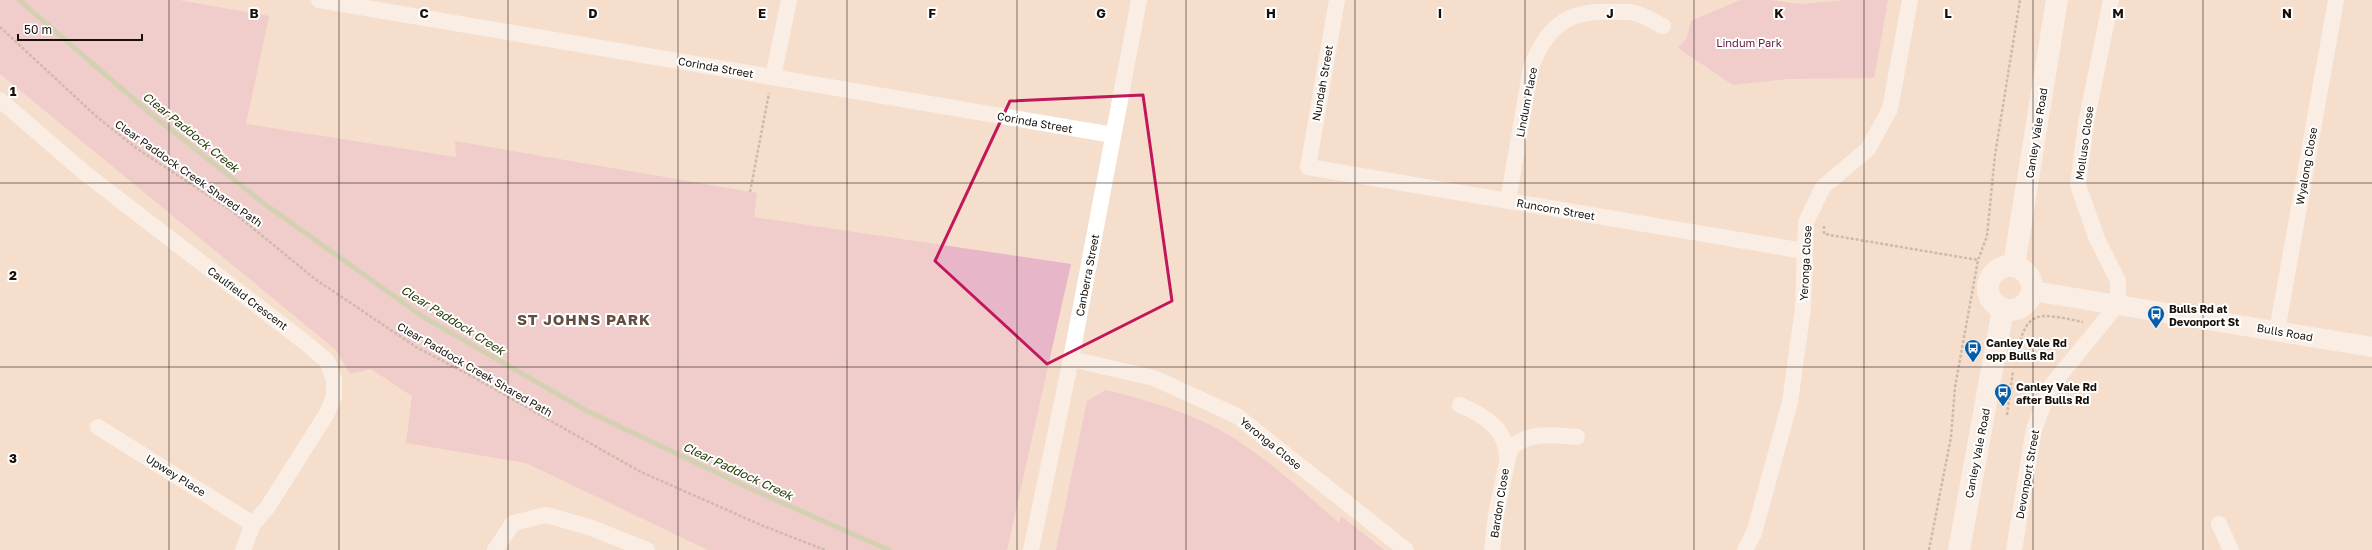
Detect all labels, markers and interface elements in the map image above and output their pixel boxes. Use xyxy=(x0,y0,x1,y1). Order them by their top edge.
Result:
text: B xyxy=(249,5,259,21)
text: C xyxy=(419,5,429,21)
text: D xyxy=(588,5,598,21)
text: E xyxy=(758,5,766,21)
text: F xyxy=(928,5,936,21)
text: G xyxy=(1096,5,1106,21)
text: H xyxy=(1266,5,1276,21)
text: I xyxy=(1438,5,1442,21)
text: J xyxy=(1606,5,1614,21)
text: K xyxy=(1774,5,1784,21)
text: L xyxy=(1944,5,1952,21)
text: M xyxy=(2112,5,2124,21)
text: N xyxy=(2282,5,2292,21)
scale bar xyxy=(18,16,142,42)
text: 50 m xyxy=(24,22,52,37)
park label: Lindum Park xyxy=(1716,36,1782,49)
street label: Nundah Street xyxy=(1309,44,1335,122)
street label: Corinda Street xyxy=(677,54,755,80)
street label: Lindum Place xyxy=(1513,66,1539,138)
text: 1 xyxy=(10,83,17,99)
street label: Canley Vale Road xyxy=(2022,87,2050,179)
water label: Clear Paddock Creek xyxy=(140,89,243,176)
street label: Molluso Close xyxy=(2072,105,2096,181)
street label: Corinda Street xyxy=(996,109,1074,135)
street label: Clear Paddock Creek Shared Path xyxy=(113,117,265,229)
street label: Wyalong Close xyxy=(2293,126,2319,206)
street label: Runcorn Street xyxy=(1516,196,1596,222)
street label: Yeronga Close xyxy=(1797,225,1813,301)
street label: Canberra Street xyxy=(1073,233,1101,317)
street label: Caulfield Crescent xyxy=(205,264,291,332)
text: 2 xyxy=(9,267,17,283)
water label: Clear Paddock Creek xyxy=(398,282,509,359)
place label: Bulls Rd at Devonport St xyxy=(2169,302,2240,328)
bus stop icon: Bulls Rd at Devonport St xyxy=(2146,304,2166,329)
district label: ST JOHNS PARK xyxy=(517,310,651,328)
street label: Clear Paddock Creek Shared Path xyxy=(395,319,555,419)
street label: Bulls Road xyxy=(2256,321,2314,343)
place label: Canley Vale Rd opp Bulls Rd xyxy=(1986,336,2067,362)
bus stop icon: Canley Vale Rd opp Bulls Rd xyxy=(1963,338,1983,363)
place label: Canley Vale Rd after Bulls Rd xyxy=(2016,380,2097,406)
bus stop icon: Canley Vale Rd after Bulls Rd xyxy=(1993,382,2013,407)
street label: Canley Vale Road xyxy=(1962,407,1992,499)
street label: Yeronga Close xyxy=(1238,414,1304,472)
street label: Devonport Street xyxy=(2013,428,2041,520)
water label: Clear Paddock Creek xyxy=(681,439,796,504)
text: 3 xyxy=(9,450,17,466)
street label: Upwey Place xyxy=(144,452,208,498)
street label: Bardon Close xyxy=(1487,467,1511,539)

